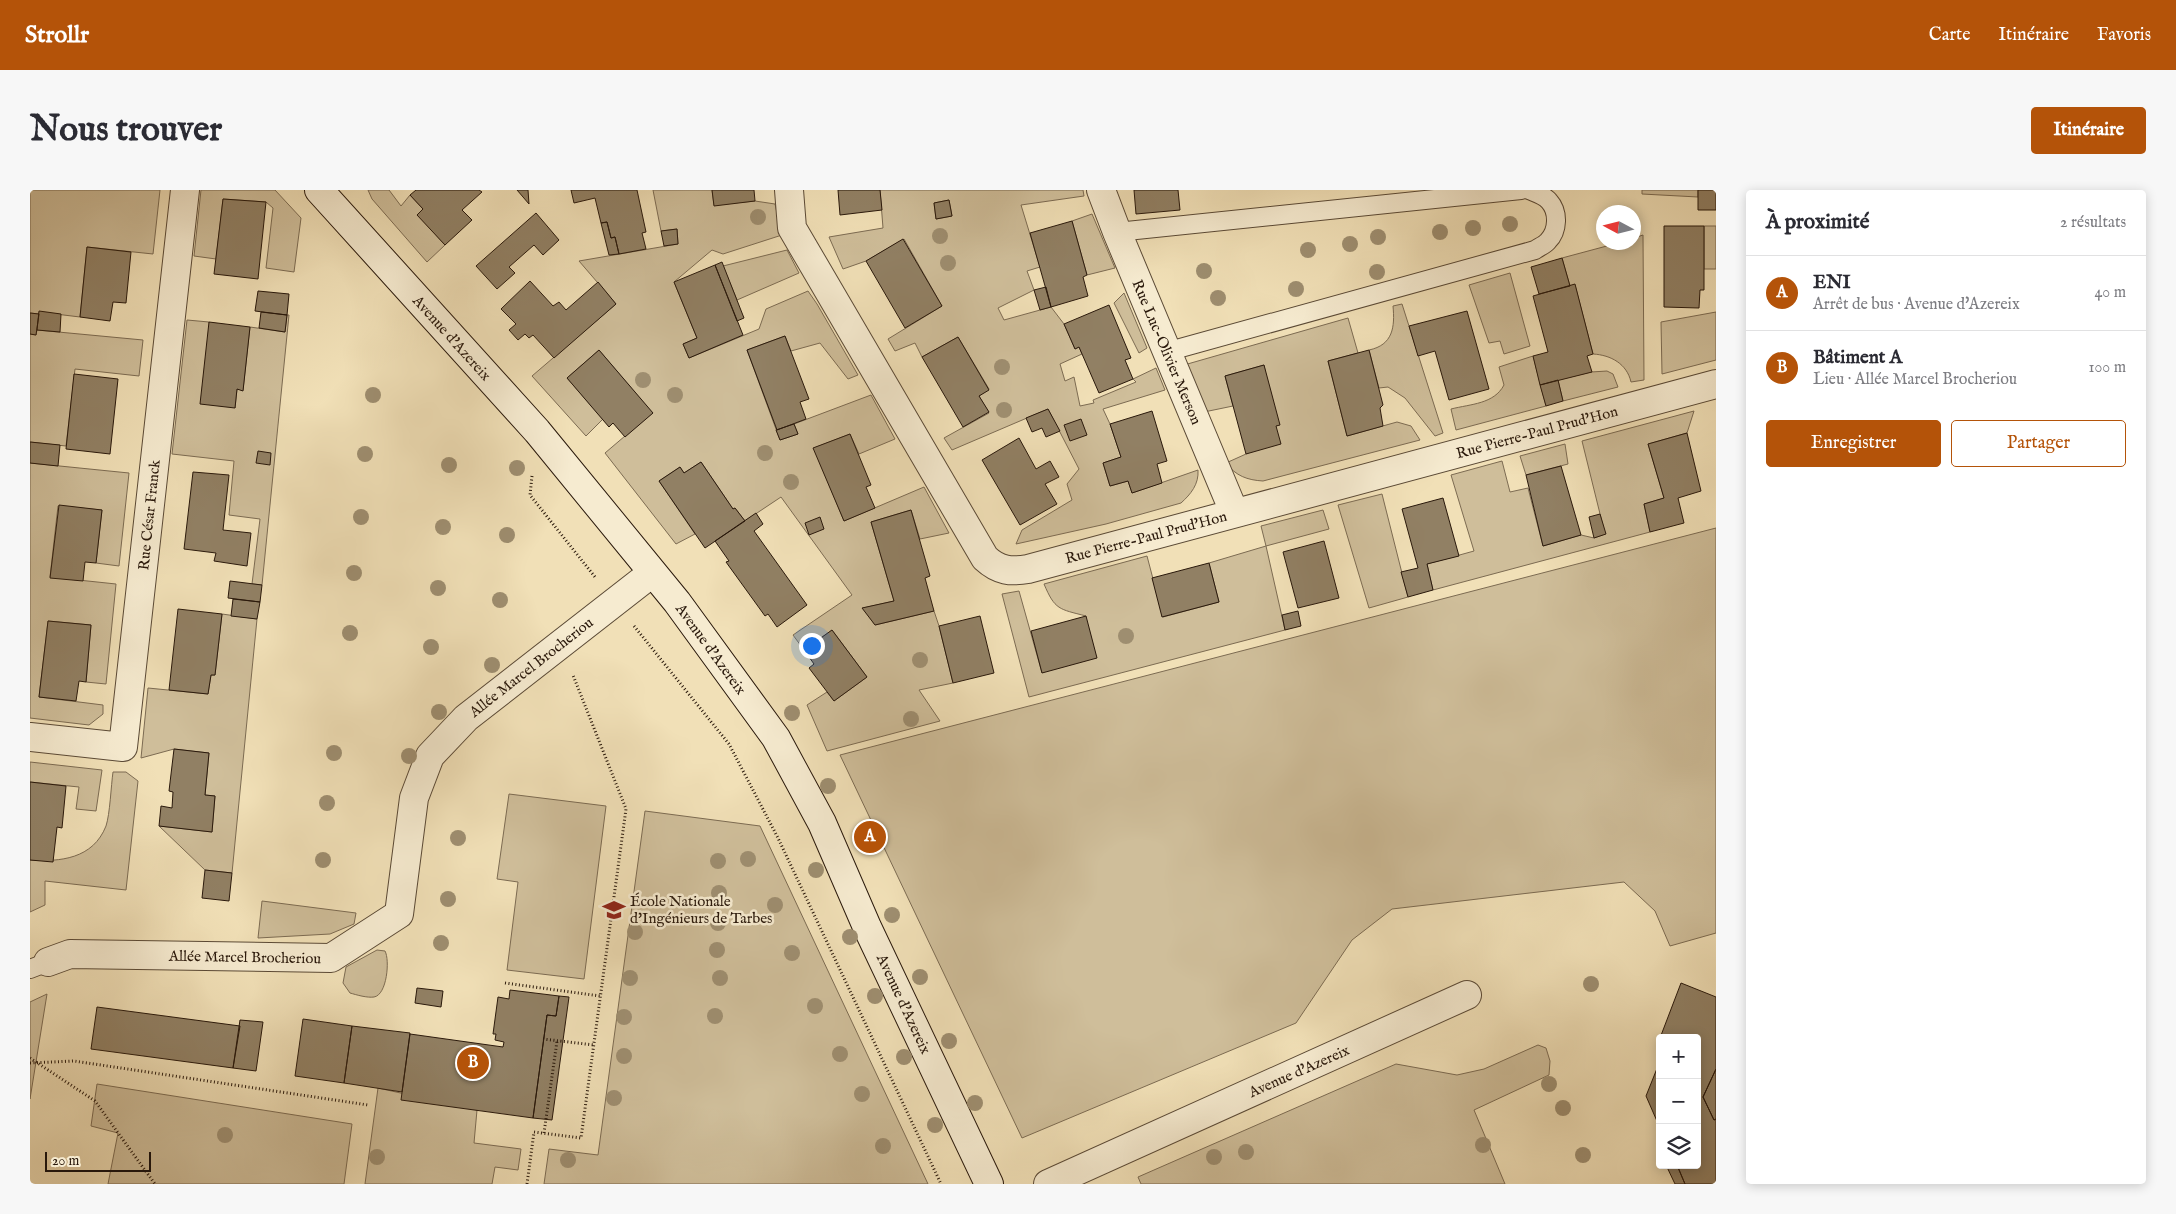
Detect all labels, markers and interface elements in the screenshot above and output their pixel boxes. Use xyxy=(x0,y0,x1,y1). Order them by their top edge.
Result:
text: Strollr xyxy=(25,20,89,51)
text: Carte xyxy=(1929,24,1971,47)
text: Itinéraire xyxy=(1999,24,2069,47)
text: Favoris xyxy=(2097,24,2151,47)
button: Itinéraire xyxy=(2031,107,2146,154)
text: Nous trouver xyxy=(30,108,222,153)
north arrow xyxy=(1596,205,1641,250)
text: À proximité xyxy=(1766,209,1869,236)
text: 2 résultats xyxy=(2060,213,2126,233)
text: ENI xyxy=(1813,271,1851,295)
street label: Rue Luc-Olivier Merson xyxy=(1127,277,1206,427)
text: A xyxy=(1777,283,1787,303)
text: 40 m xyxy=(2094,283,2126,303)
street label: Avenue d'Azereix xyxy=(408,291,495,385)
text: Arrêt de bus · Avenue d'Azereix xyxy=(1813,295,2020,315)
text: Bâtiment A xyxy=(1813,346,1902,370)
text: B xyxy=(1777,358,1787,378)
text: 100 m xyxy=(2089,358,2126,378)
text: Lieu · Allée Marcel Brocheriou xyxy=(1813,370,2017,390)
street label: Rue Pierre-Paul Prud'Hon xyxy=(1454,402,1620,463)
button: Enregistrer xyxy=(1766,420,1941,467)
button: Partager xyxy=(1951,420,2126,467)
street label: Rue César Franck xyxy=(134,458,165,571)
street label: Rue Pierre-Paul Prud'Hon xyxy=(1063,507,1229,568)
street label: Avenue d'Azereix xyxy=(670,599,751,699)
street label: Allée Marcel Brocheriou xyxy=(465,613,597,722)
your location xyxy=(799,633,825,659)
pin: A xyxy=(854,818,886,856)
place label: École Nationale d'Ingénieurs de Tarbes xyxy=(630,892,772,928)
school or university icon: École Nationale d'Ingénieurs de Tarbes xyxy=(601,897,627,923)
street label: Allée Marcel Brocheriou xyxy=(168,947,321,968)
street label: Avenue d'Azereix xyxy=(872,950,935,1058)
map controls xyxy=(1656,1034,1701,1169)
button: + xyxy=(1656,1034,1701,1079)
street label: Avenue d'Azereix xyxy=(1245,1040,1353,1103)
pin: B xyxy=(457,1044,489,1082)
button: − xyxy=(1656,1079,1701,1124)
button: layers xyxy=(1656,1124,1701,1169)
scale bar xyxy=(45,1149,151,1172)
text: 20 m xyxy=(52,1152,79,1170)

